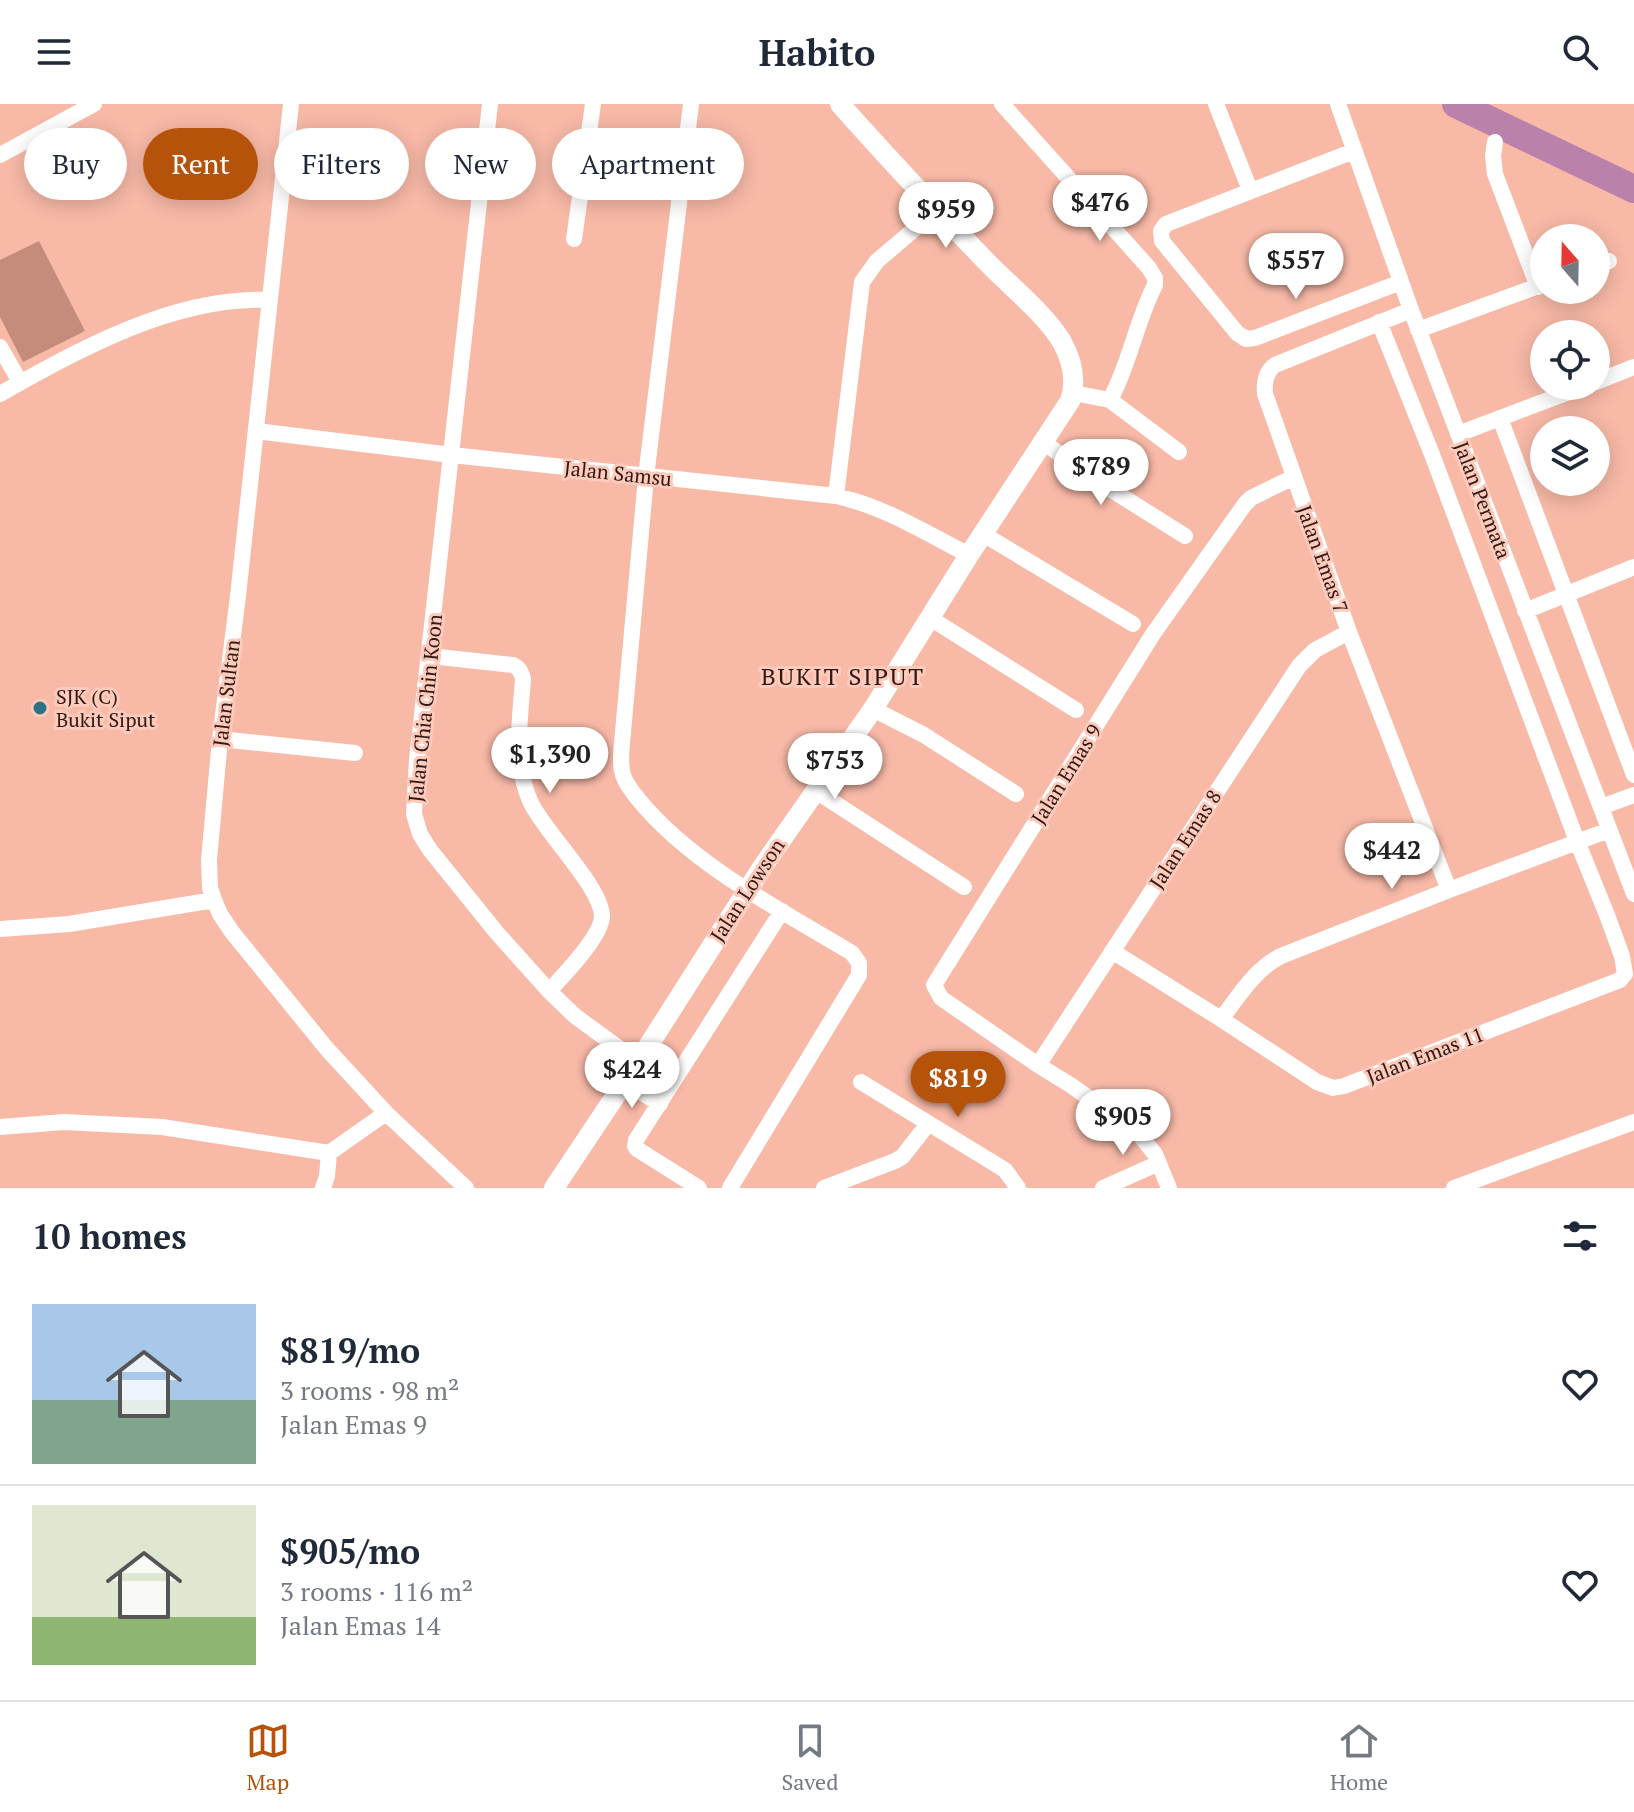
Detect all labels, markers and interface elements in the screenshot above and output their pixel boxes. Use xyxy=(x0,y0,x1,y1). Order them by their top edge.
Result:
text: Habito xyxy=(759,29,875,76)
icon: menu xyxy=(32,30,76,74)
icon: search xyxy=(1558,30,1602,74)
chip: Buy xyxy=(24,128,127,200)
chip: Rent xyxy=(143,128,258,200)
chip: Filters xyxy=(274,128,409,200)
chip: New xyxy=(425,128,536,200)
chip: Apartment xyxy=(552,128,744,200)
pin: $476 xyxy=(1053,175,1147,243)
pin: $959 xyxy=(899,182,993,250)
text: $476 xyxy=(1071,184,1129,218)
text: $959 xyxy=(917,191,975,225)
north arrow xyxy=(1530,224,1610,304)
map controls xyxy=(1530,224,1610,496)
pin: $557 xyxy=(1249,233,1343,301)
text: $557 xyxy=(1267,242,1325,276)
button: locate xyxy=(1530,320,1610,400)
button: layers xyxy=(1530,416,1610,496)
street label: Jalan Permata xyxy=(1448,437,1518,563)
pin: $789 xyxy=(1054,439,1148,507)
text: $789 xyxy=(1072,448,1130,482)
street label: Jalan Samsu xyxy=(563,454,673,492)
street label: Jalan Emas 7 xyxy=(1291,501,1355,617)
street label: Jalan Chia Chin Koon xyxy=(402,613,448,803)
street label: Jalan Sultan xyxy=(206,638,246,748)
district label: BUKIT SIPUT xyxy=(761,660,925,692)
place label: SJK (C) Bukit Siput xyxy=(56,683,156,733)
marker: SJK (C) Bukit Siput xyxy=(31,699,49,717)
street label: Jalan Emas 9 xyxy=(1025,719,1107,829)
pin: $1,390 xyxy=(485,727,615,795)
pin: $753 xyxy=(788,733,882,801)
text: $1,390 xyxy=(509,736,591,770)
text: $753 xyxy=(806,742,864,776)
street label: Jalan Emas 8 xyxy=(1143,784,1227,894)
pin: $442 xyxy=(1345,823,1439,891)
text: $442 xyxy=(1363,832,1421,866)
street label: Jalan Lowson xyxy=(704,833,790,947)
street label: Jalan Emas 11 xyxy=(1362,1020,1488,1090)
pin: $424 xyxy=(585,1042,679,1110)
text: $424 xyxy=(603,1051,661,1085)
pin: $819 xyxy=(911,1051,1005,1119)
text: $819 xyxy=(929,1060,987,1094)
pin: $905 xyxy=(1076,1089,1170,1157)
text: $905 xyxy=(1094,1098,1152,1132)
text: 10 homes xyxy=(32,1214,187,1259)
icon: filters xyxy=(1558,1214,1602,1258)
text: $819/mo xyxy=(280,1328,420,1373)
icon: home xyxy=(96,1336,192,1432)
icon: heart xyxy=(1558,1362,1602,1406)
text: 3 rooms · 98 m² xyxy=(280,1373,459,1407)
text: Jalan Emas 9 xyxy=(280,1407,427,1441)
text: $905/mo xyxy=(280,1529,420,1574)
icon: home xyxy=(96,1537,192,1633)
icon: heart xyxy=(1558,1563,1602,1607)
text: 3 rooms · 116 m² xyxy=(280,1574,473,1608)
text: Jalan Emas 14 xyxy=(280,1608,441,1642)
tab: Map xyxy=(246,1719,290,1796)
tab: Saved xyxy=(781,1719,838,1796)
tab: Home xyxy=(1330,1719,1388,1796)

